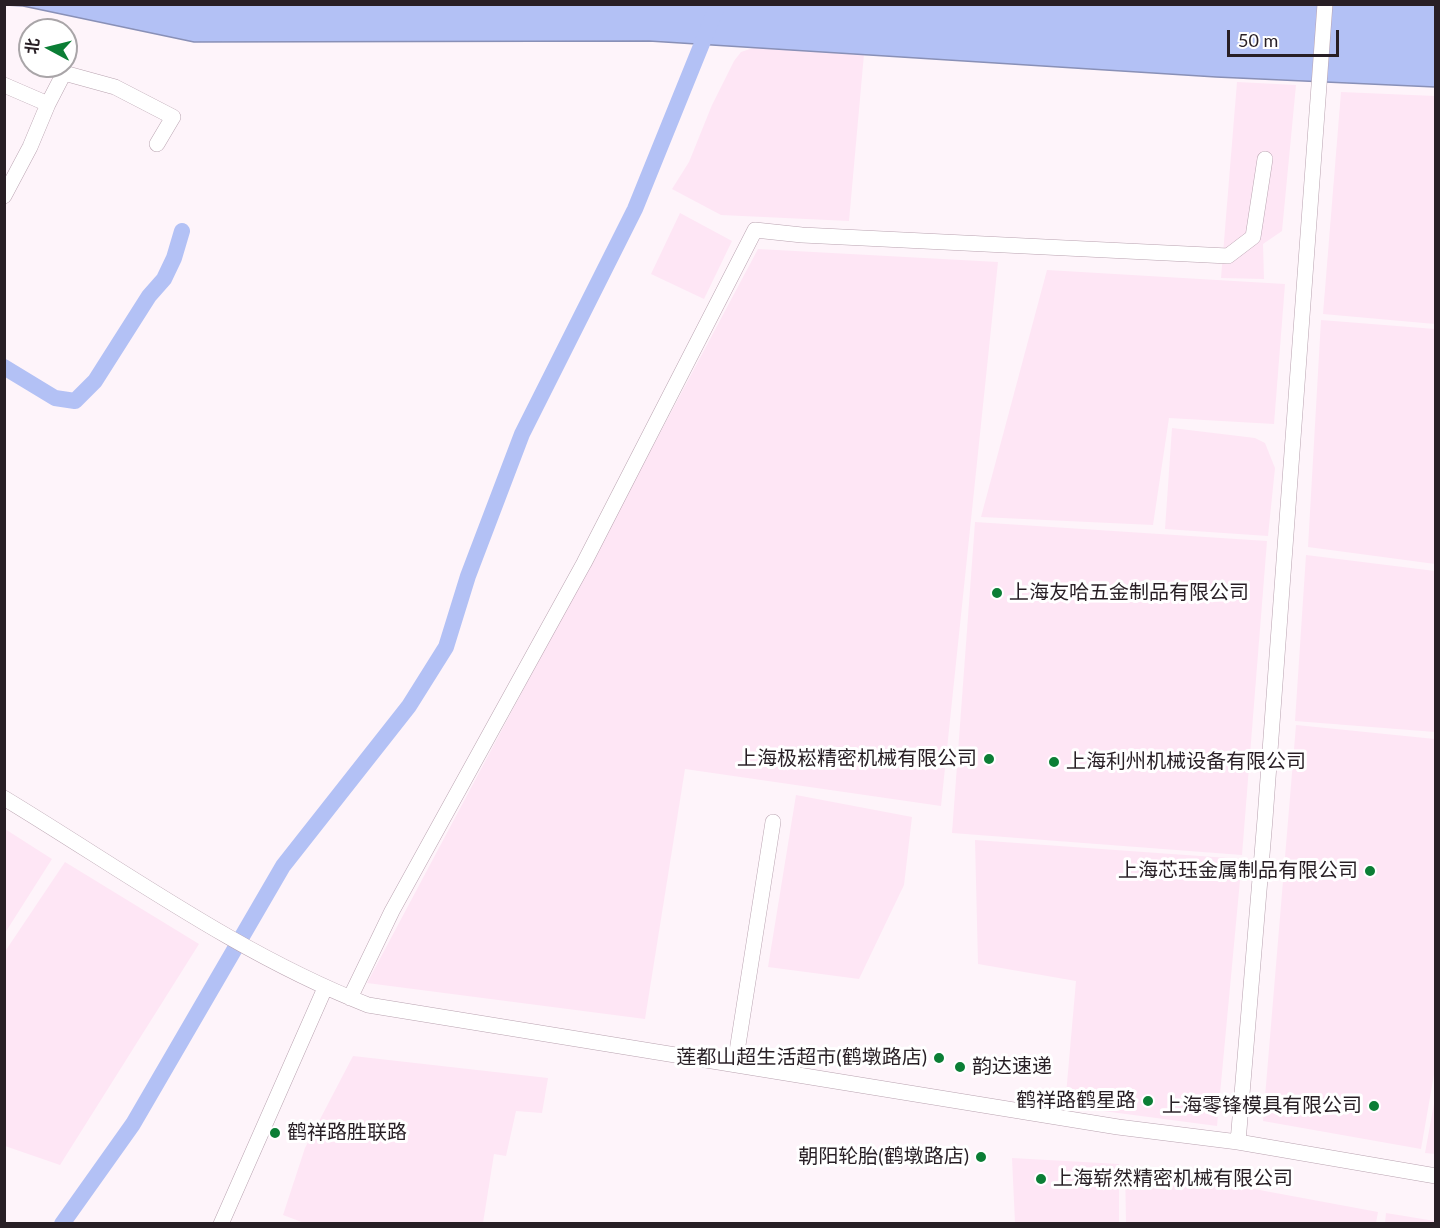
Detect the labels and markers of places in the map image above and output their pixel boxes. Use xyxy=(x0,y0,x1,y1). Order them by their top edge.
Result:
place label: 上海友哈五金制品有限公司 xyxy=(1009,581,1249,605)
marker: 上海友哈五金制品有限公司 xyxy=(990,586,1004,600)
place label: 上海极崧精密机械有限公司 xyxy=(737,747,977,771)
place label: 上海利州机械设备有限公司 xyxy=(1066,750,1306,774)
marker: 上海极崧精密机械有限公司 xyxy=(982,752,996,766)
marker: 上海利州机械设备有限公司 xyxy=(1047,755,1061,769)
place label: 上海芯珏金属制品有限公司 xyxy=(1118,859,1358,883)
marker: 上海芯珏金属制品有限公司 xyxy=(1363,864,1377,878)
place label: 莲都山超生活超市(鹤墩路店) xyxy=(676,1046,927,1070)
marker: 莲都山超生活超市(鹤墩路店) xyxy=(932,1051,946,1065)
place label: 韵达速递 xyxy=(972,1055,1052,1079)
marker: 韵达速递 xyxy=(953,1060,967,1074)
place label: 鹤祥路鹤星路 xyxy=(1016,1089,1136,1113)
marker: 鹤祥路鹤星路 xyxy=(1141,1094,1155,1108)
place label: 上海零锋模具有限公司 xyxy=(1162,1094,1362,1118)
marker: 上海零锋模具有限公司 xyxy=(1367,1099,1381,1113)
place label: 鹤祥路胜联路 xyxy=(287,1121,407,1145)
marker: 鹤祥路胜联路 xyxy=(268,1126,282,1140)
place label: 朝阳轮胎(鹤墩路店) xyxy=(798,1145,969,1169)
marker: 朝阳轮胎(鹤墩路店) xyxy=(974,1150,988,1164)
place label: 上海崭然精密机械有限公司 xyxy=(1053,1167,1293,1191)
marker: 上海崭然精密机械有限公司 xyxy=(1034,1172,1048,1186)

